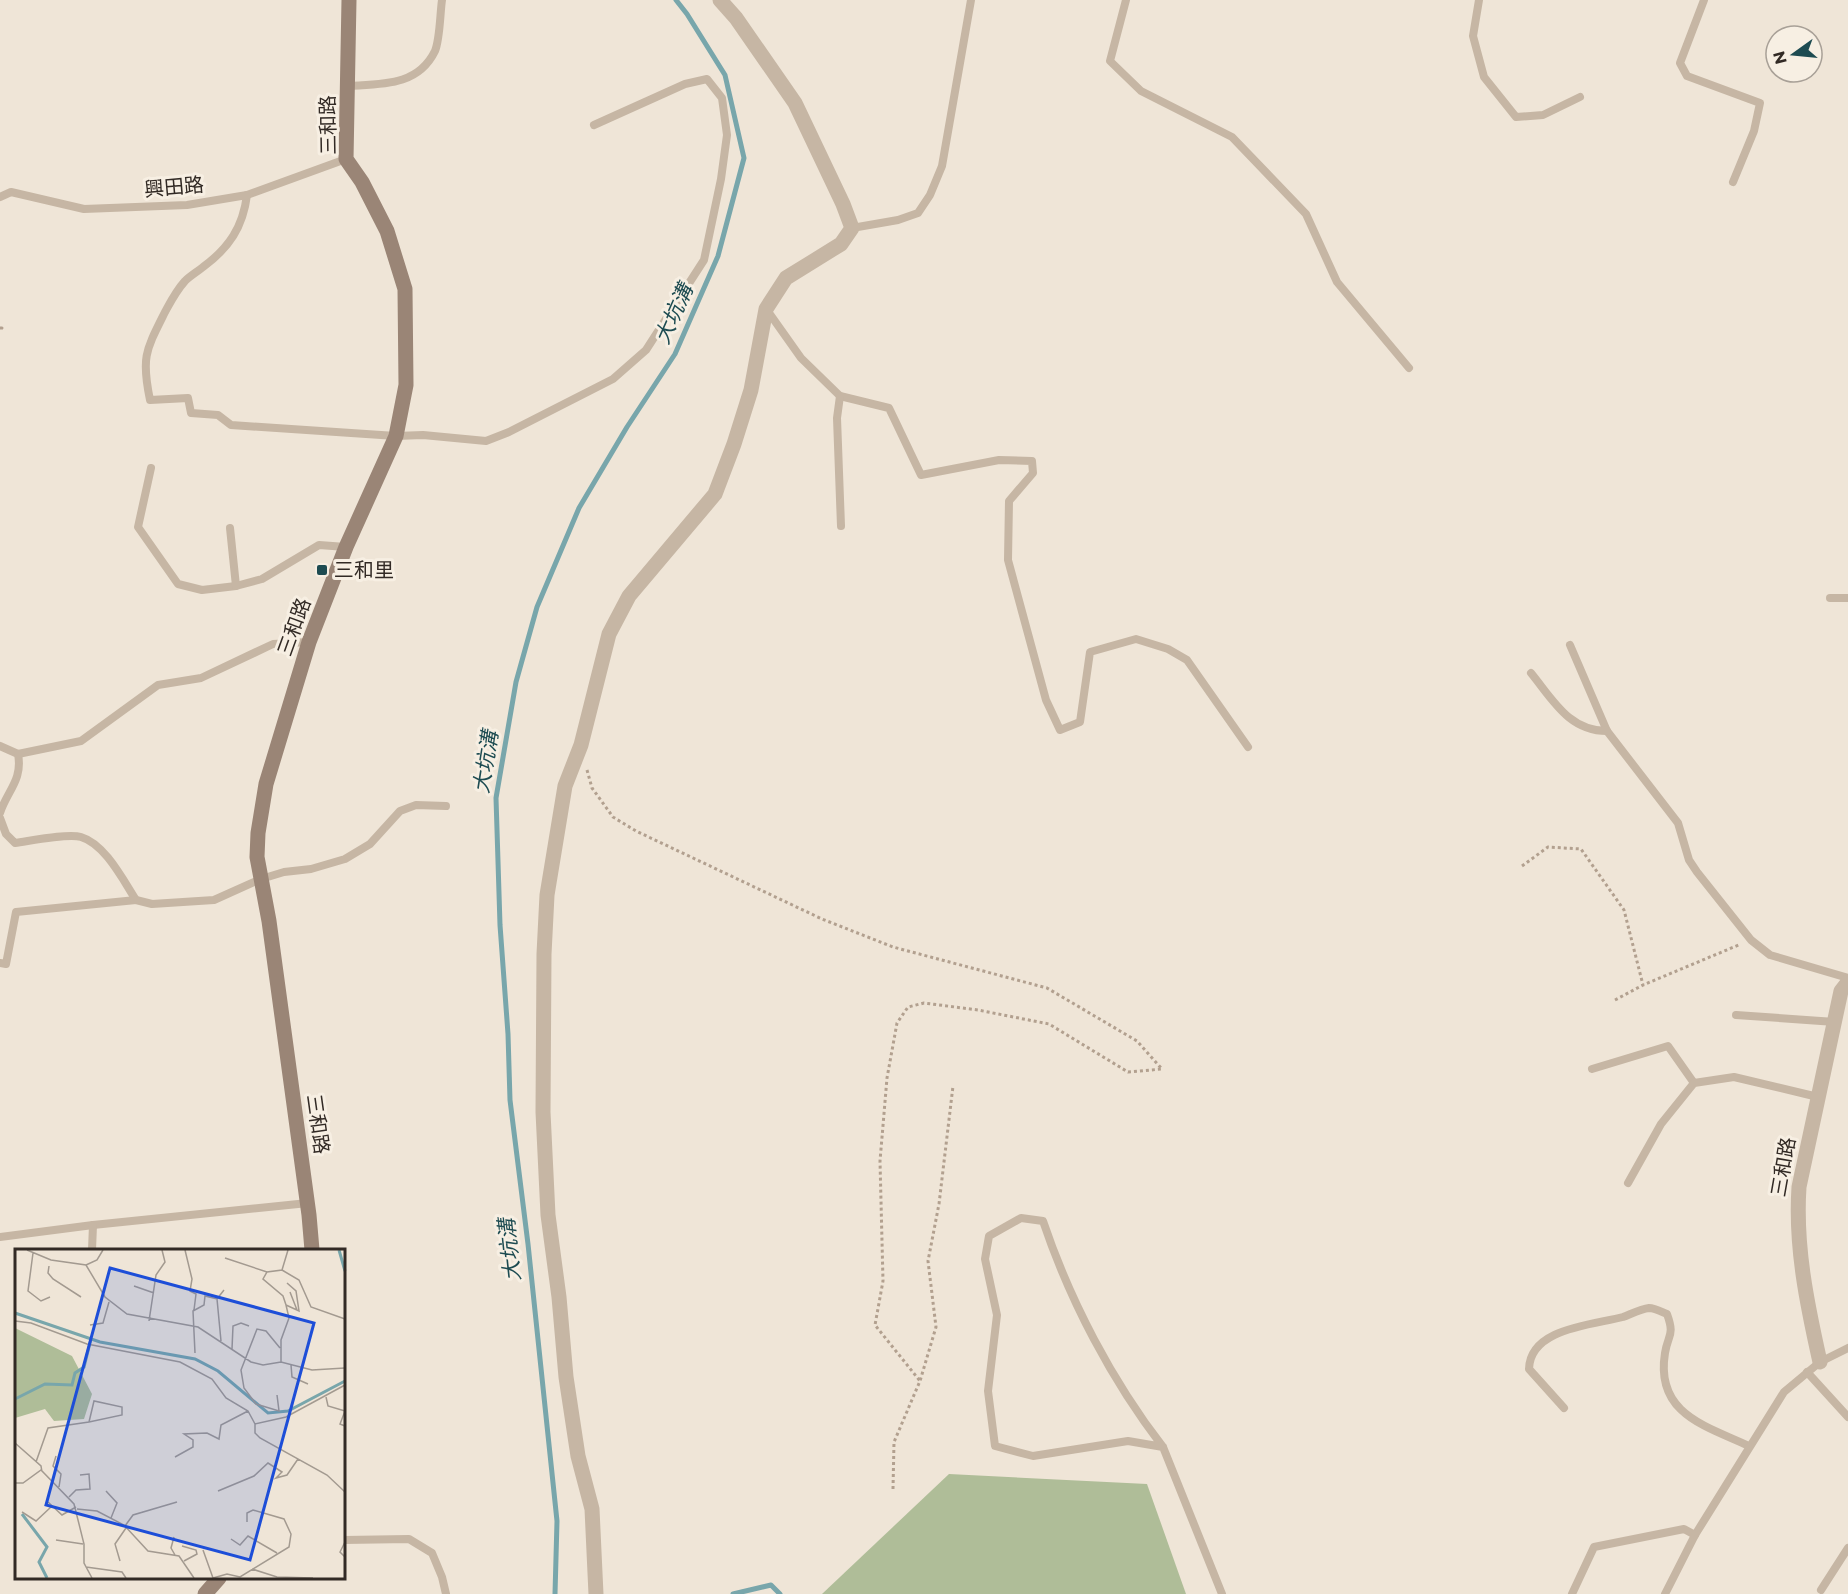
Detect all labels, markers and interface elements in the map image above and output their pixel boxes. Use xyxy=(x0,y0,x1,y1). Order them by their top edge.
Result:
north arrow xyxy=(1764,24,1824,84)
text: N xyxy=(1769,49,1791,66)
street label: 三和路 xyxy=(315,95,341,155)
street label: 興田路 xyxy=(143,172,205,202)
water label: 大坑溝 xyxy=(649,277,699,348)
place label: 三和里 xyxy=(334,558,394,582)
marker: 三和里 xyxy=(315,563,329,577)
street label: 三和路 xyxy=(272,595,316,659)
water label: 大坑溝 xyxy=(468,726,503,795)
street label: 三和路 xyxy=(302,1093,334,1155)
street label: 三和路 xyxy=(1766,1135,1800,1199)
water label: 大坑溝 xyxy=(493,1214,525,1283)
inset map xyxy=(15,1249,345,1579)

